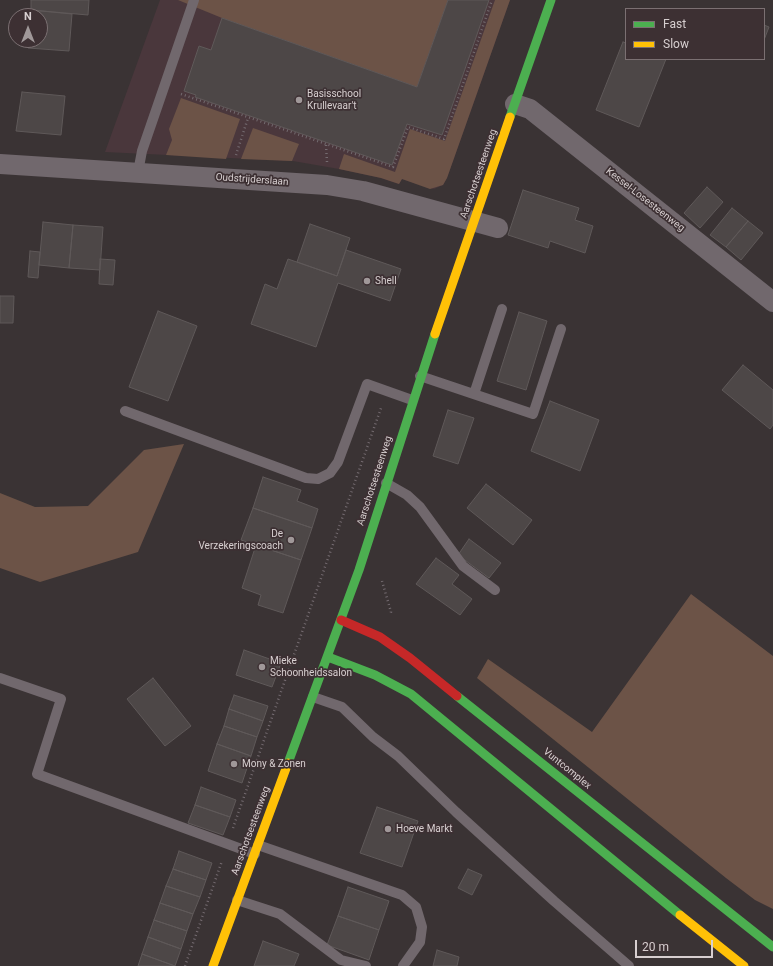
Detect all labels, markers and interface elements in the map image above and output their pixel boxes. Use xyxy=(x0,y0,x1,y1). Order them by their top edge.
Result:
north arrow xyxy=(8,8,48,48)
legend xyxy=(625,8,765,60)
text: N xyxy=(24,10,32,23)
text: Fast xyxy=(663,17,686,31)
text: Slow xyxy=(663,37,689,51)
place label: Basisschool Krullevaar't xyxy=(307,88,361,112)
marker: Basisschool Krullevaar't xyxy=(294,95,304,105)
street label: Aarschotsesteenweg xyxy=(458,128,500,220)
street label: Kessel-Losesteenweg xyxy=(603,165,687,235)
street label: Oudstrijderslaan xyxy=(215,171,289,189)
place label: Shell xyxy=(375,275,397,287)
marker: Shell xyxy=(362,276,372,286)
street label: Aarschotsesteenweg xyxy=(355,435,395,527)
place label: De Verzekeringscoach xyxy=(198,528,283,552)
marker: De Verzekeringscoach xyxy=(286,535,296,545)
place label: Mieke Schoonheidssalon xyxy=(270,655,352,678)
marker: Mieke Schoonheidssalon xyxy=(257,662,267,672)
street label: Vuntcomplex xyxy=(540,746,594,792)
place label: Mony & Zonen xyxy=(242,758,306,770)
marker: Mony & Zonen xyxy=(229,759,239,769)
street label: Aarschotsesteenweg xyxy=(229,785,273,877)
place label: Hoeve Markt xyxy=(396,823,453,835)
marker: Hoeve Markt xyxy=(383,824,393,834)
scale bar xyxy=(637,932,715,958)
text: 20 m xyxy=(642,940,669,954)

